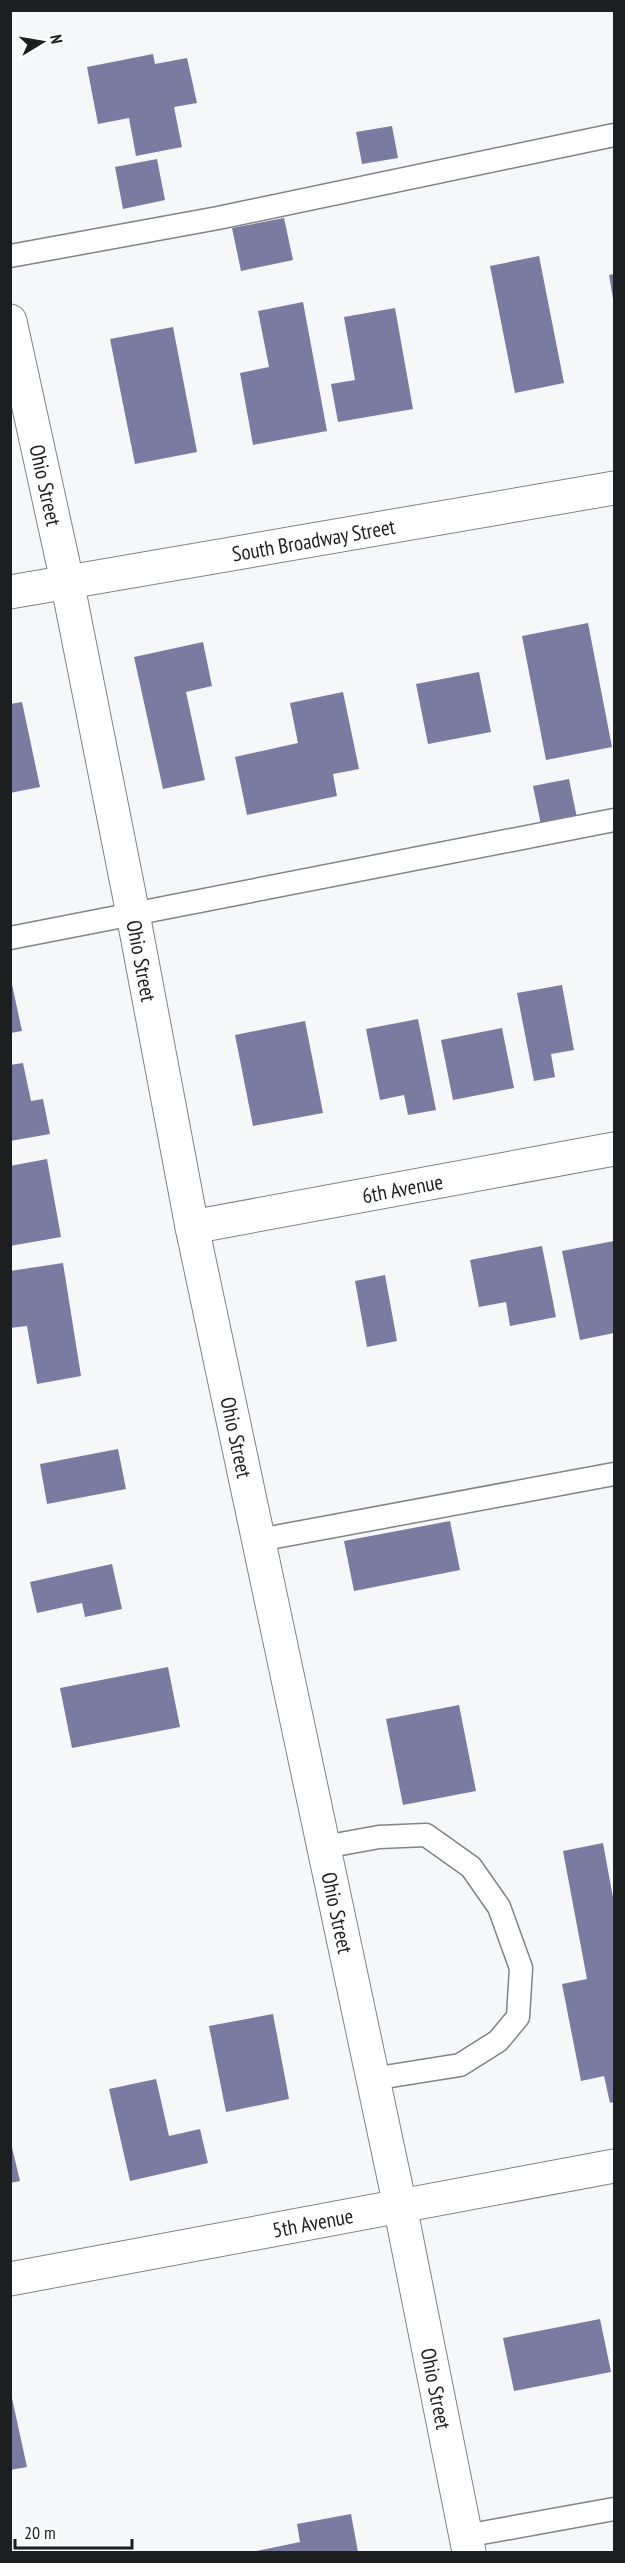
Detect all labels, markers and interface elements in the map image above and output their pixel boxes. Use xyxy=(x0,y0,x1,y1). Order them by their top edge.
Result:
north arrow xyxy=(12,12,72,72)
text: N xyxy=(46,33,67,45)
street label: Ohio Street xyxy=(24,442,68,528)
street label: South Broadway Street xyxy=(230,512,397,567)
street label: Ohio Street xyxy=(121,918,163,1004)
street label: 6th Avenue xyxy=(360,1167,445,1209)
street label: Ohio Street xyxy=(215,1394,258,1481)
street label: Ohio Street xyxy=(316,1870,359,1956)
street label: 5th Avenue xyxy=(270,2202,355,2243)
street label: Ohio Street xyxy=(415,2346,458,2432)
scale bar xyxy=(15,2512,132,2550)
text: 20 m xyxy=(24,2521,56,2544)

